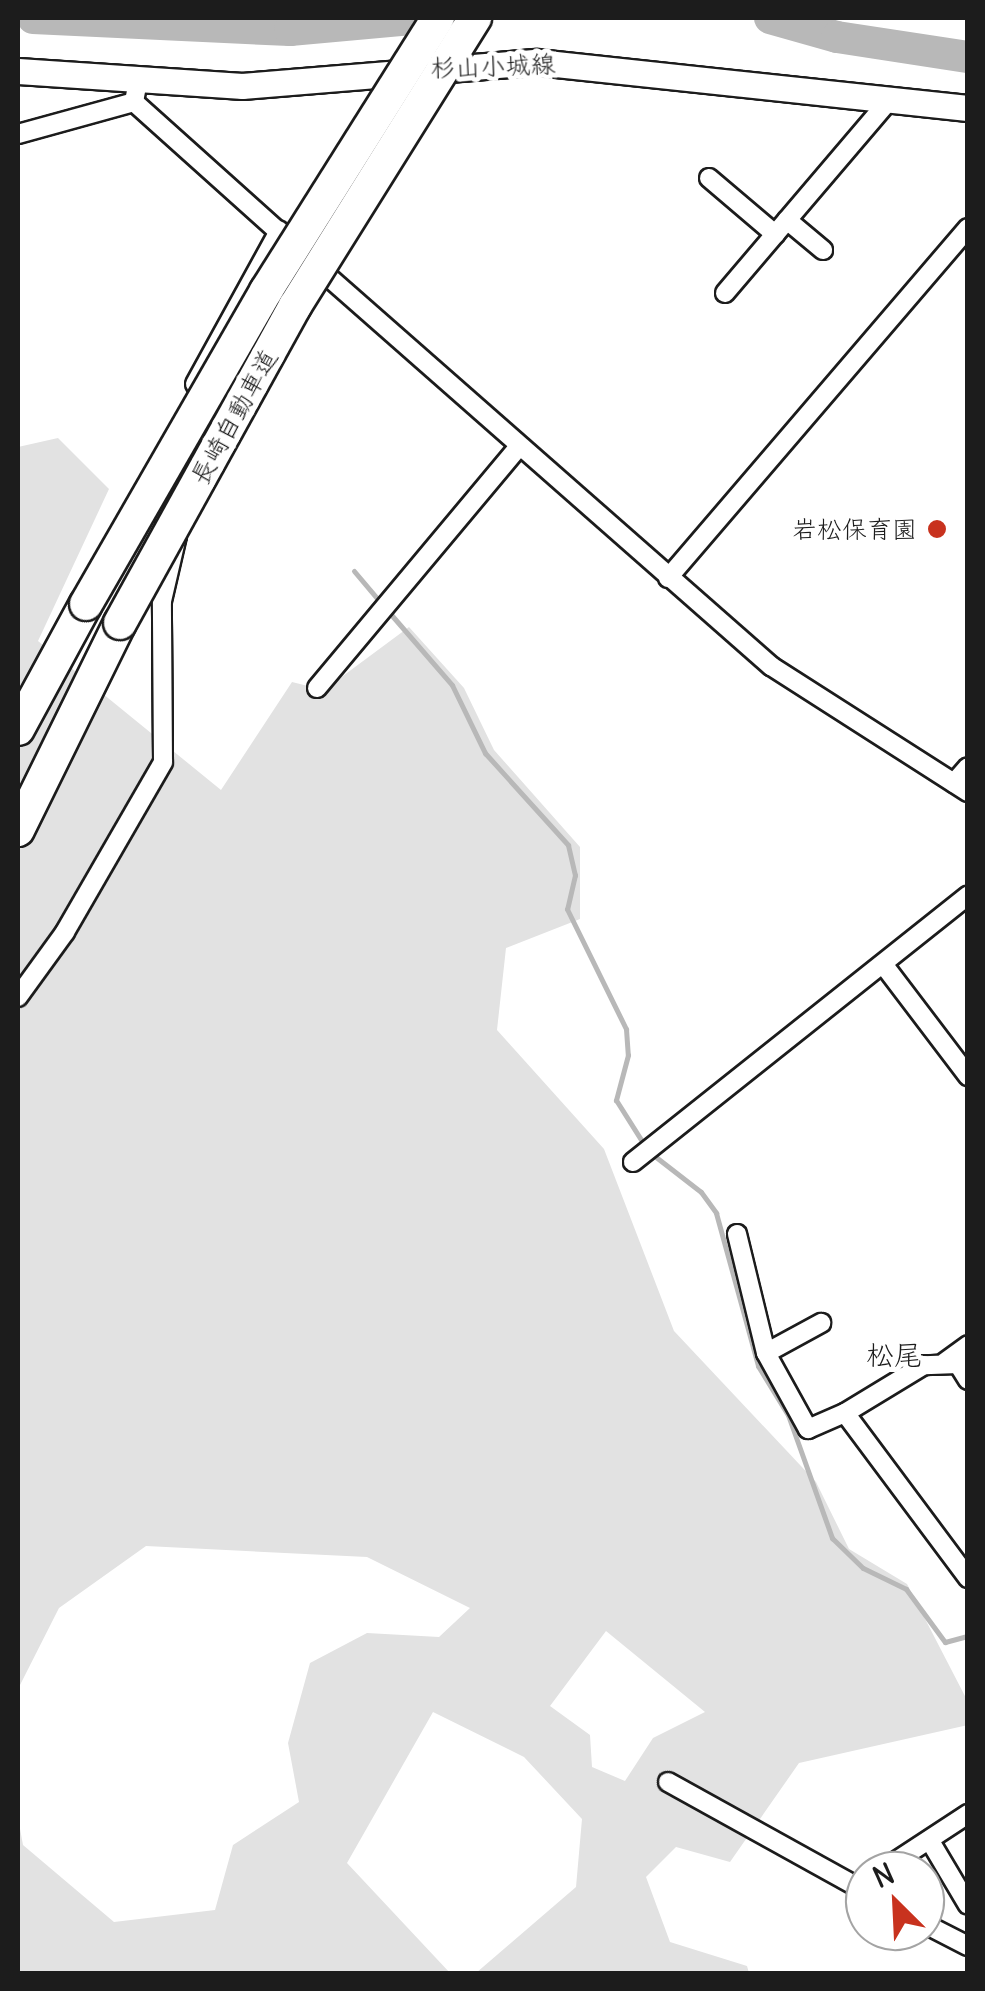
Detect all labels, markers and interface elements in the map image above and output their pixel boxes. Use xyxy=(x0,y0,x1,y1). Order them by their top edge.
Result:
street label: 杉山小城線 xyxy=(430,49,556,83)
street label: 長崎自動車道 xyxy=(185,344,283,490)
place label: 岩松保育園 xyxy=(792,514,917,544)
marker: 岩松保育園 xyxy=(926,518,948,540)
district label: 松尾 xyxy=(866,1338,922,1372)
north arrow xyxy=(845,1851,945,1951)
text: N xyxy=(867,1855,900,1896)

